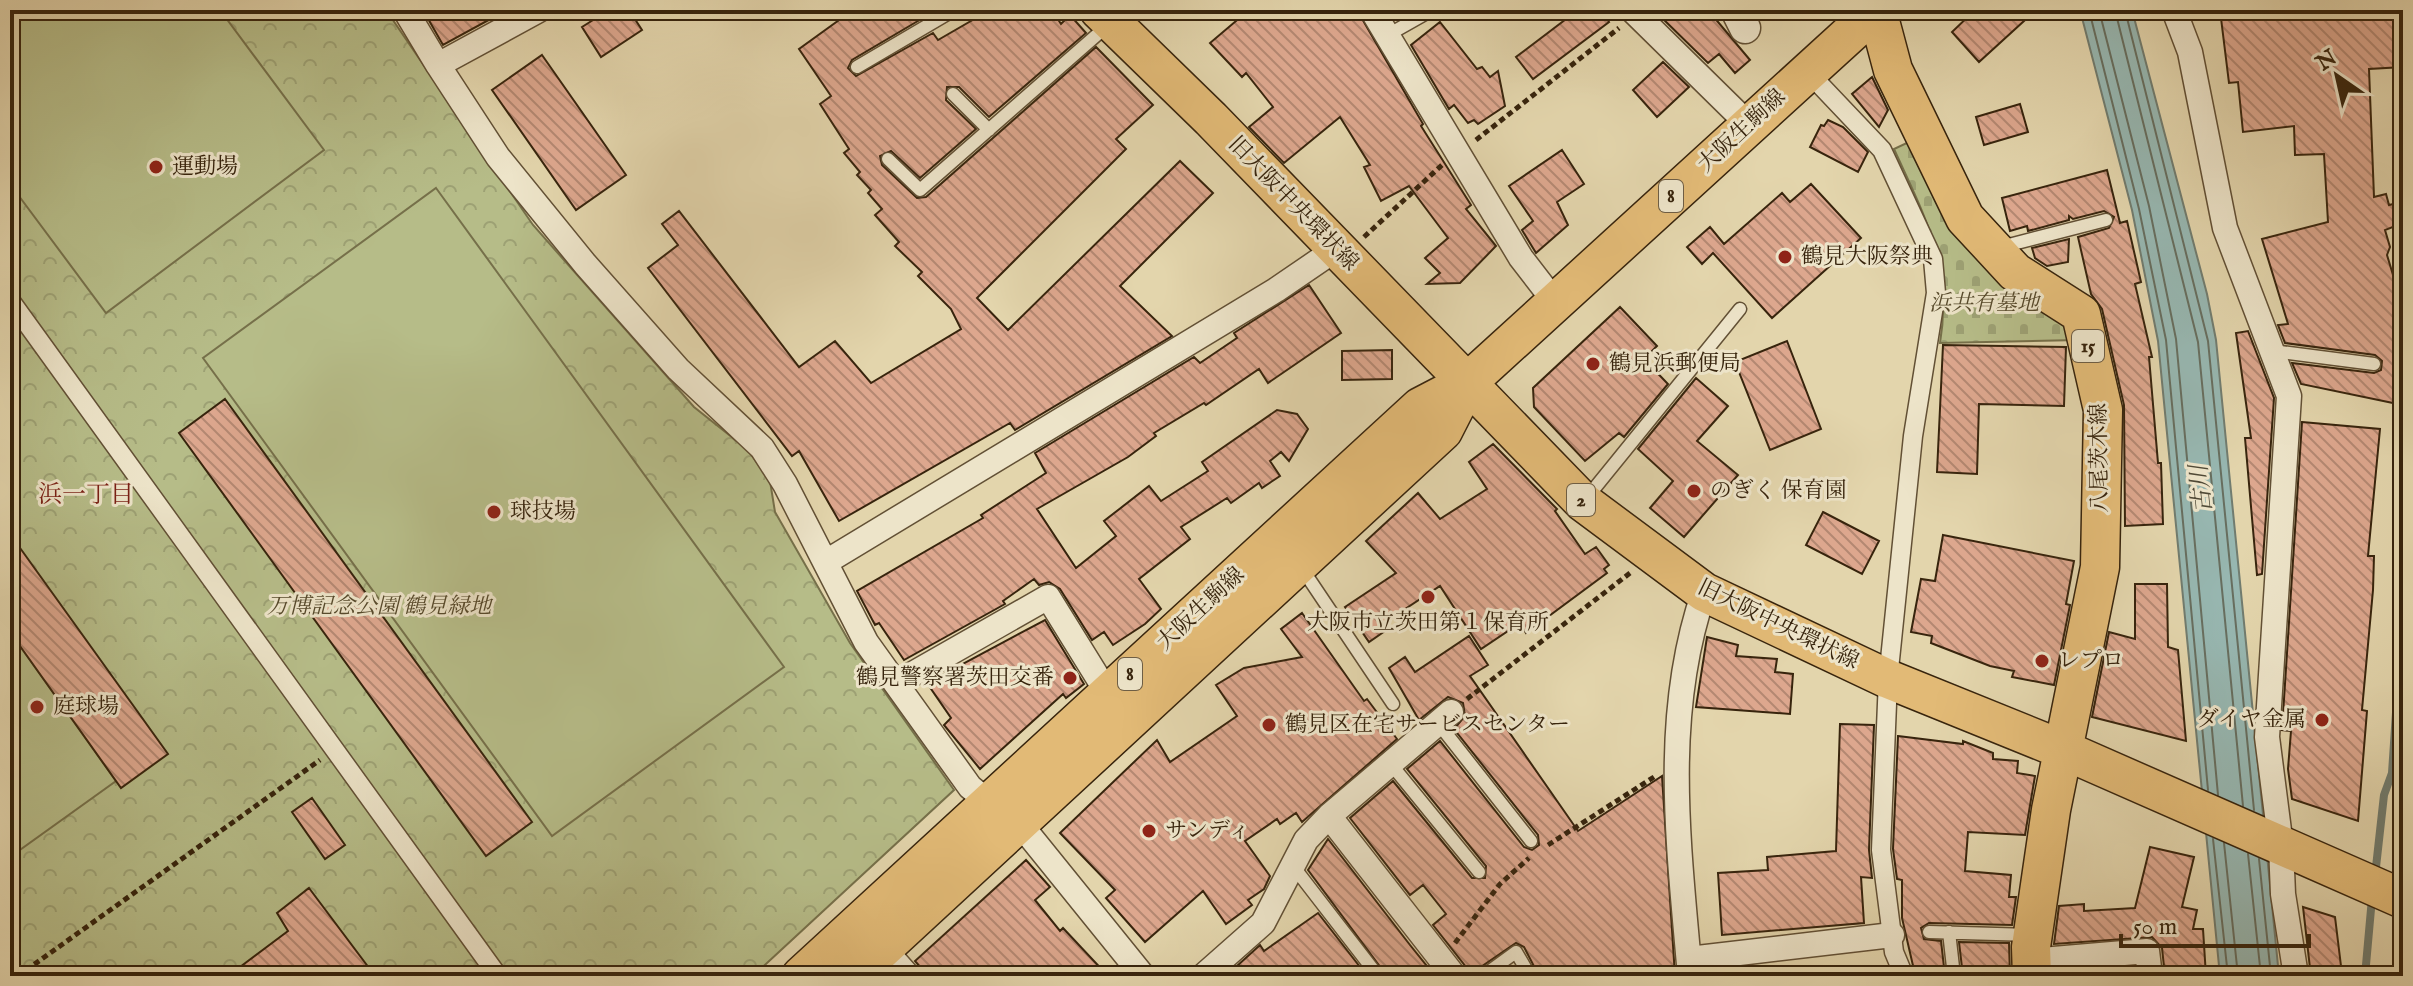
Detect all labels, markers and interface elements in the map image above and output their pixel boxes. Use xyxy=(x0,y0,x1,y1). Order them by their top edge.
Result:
north arrow xyxy=(2297,36,2377,116)
text: N xyxy=(2310,44,2343,79)
street label: 大阪生駒線 xyxy=(1692,83,1792,179)
street label: 旧大阪中央環状線 xyxy=(1222,131,1364,277)
place label: 運動場 xyxy=(172,153,238,181)
marker: 運動場 xyxy=(147,158,165,176)
road number: 8 xyxy=(1659,180,1683,212)
place label: 鶴見大阪祭典 xyxy=(1801,243,1933,271)
marker: 鶴見大阪祭典 xyxy=(1776,248,1794,266)
park label: 浜共有墓地 xyxy=(1929,290,2041,318)
road number: 15 xyxy=(2072,330,2104,362)
place label: 鶴見浜郵便局 xyxy=(1609,350,1741,378)
marker: 鶴見浜郵便局 xyxy=(1584,355,1602,373)
street label: 八尾茨木線 xyxy=(2085,403,2115,513)
water label: 古川 xyxy=(2184,461,2220,514)
place label: のぎく 保育園 xyxy=(1710,477,1847,505)
district label: 浜一丁目 xyxy=(38,480,134,511)
marker: のぎく 保育園 xyxy=(1685,482,1703,500)
road number: 2 xyxy=(1567,484,1595,516)
place label: 球技場 xyxy=(510,498,576,526)
marker: 球技場 xyxy=(485,503,503,521)
street label: 大阪生駒線 xyxy=(1151,561,1251,657)
street label: 旧大阪中央環状線 xyxy=(1693,574,1863,676)
marker: 大阪市立茨田第１保育所 xyxy=(1419,588,1437,606)
park label: 万博記念公園 鶴見緑地 xyxy=(267,593,493,621)
place label: 大阪市立茨田第１保育所 xyxy=(1307,609,1549,637)
place label: レプロ xyxy=(2058,647,2124,675)
marker: レプロ xyxy=(2033,652,2051,670)
road number: 8 xyxy=(1118,658,1142,690)
place label: 鶴見警察署茨田交番 xyxy=(856,664,1054,692)
marker: 鶴見警察署茨田交番 xyxy=(1061,669,1079,687)
place label: 庭球場 xyxy=(53,693,119,721)
marker: 庭球場 xyxy=(28,698,46,716)
place label: ダイヤ金属 xyxy=(2196,706,2306,734)
place label: 鶴見区在宅サービスセンター xyxy=(1285,711,1570,739)
marker: ダイヤ金属 xyxy=(2313,711,2331,729)
marker: 鶴見区在宅サービスセンター xyxy=(1260,716,1278,734)
place label: サンディ xyxy=(1165,817,1250,845)
marker: サンディ xyxy=(1140,822,1158,840)
scale bar xyxy=(2121,898,2309,948)
text: 50 m xyxy=(2133,912,2177,943)

